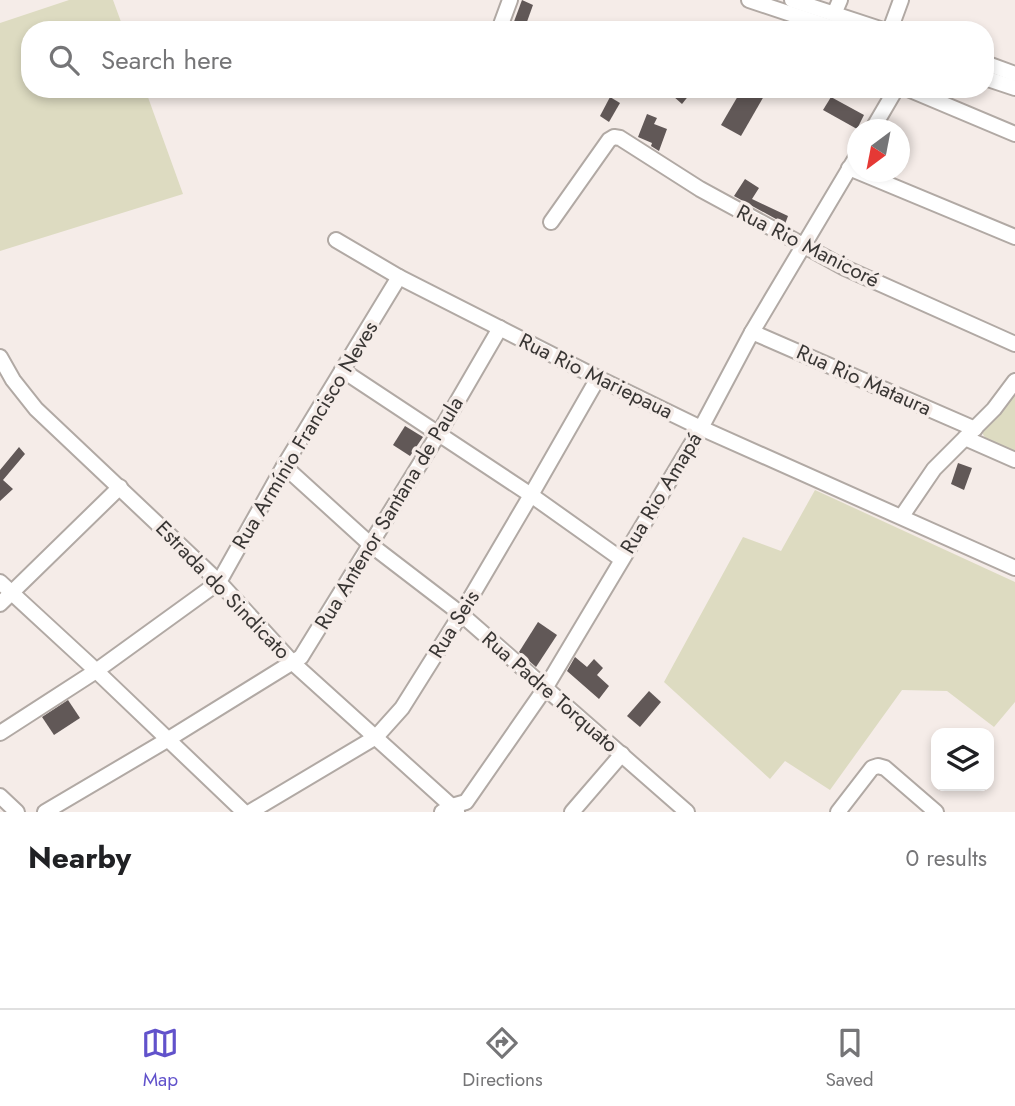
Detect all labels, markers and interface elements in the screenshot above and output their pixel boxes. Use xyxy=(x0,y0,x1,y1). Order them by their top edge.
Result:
search box xyxy=(21,21,994,98)
icon: search xyxy=(45,41,83,79)
text: Search here xyxy=(101,41,233,79)
north arrow xyxy=(847,119,910,182)
street label: Rua Rio Manicoré xyxy=(731,197,885,295)
street label: Rua Armínio Francisco Neves xyxy=(225,315,385,555)
street label: Rua Rio Mariepaua xyxy=(514,326,678,426)
street label: Rua Rio Mataura xyxy=(792,337,936,423)
street label: Rua Antenor Santana de Paula xyxy=(307,391,471,635)
street label: Rua Rio Amapá xyxy=(613,427,709,559)
street label: Estrada do Sindicato xyxy=(149,514,297,666)
street label: Rua Seis xyxy=(421,584,487,664)
street label: Rua Padre Torquato xyxy=(475,624,625,760)
map controls xyxy=(931,728,994,791)
button: layers xyxy=(931,728,994,791)
text: Nearby xyxy=(28,836,131,879)
text: 0 results xyxy=(905,841,987,875)
tab: Map xyxy=(141,1024,179,1093)
tab: Directions xyxy=(462,1024,543,1093)
tab: Saved xyxy=(825,1024,874,1093)

